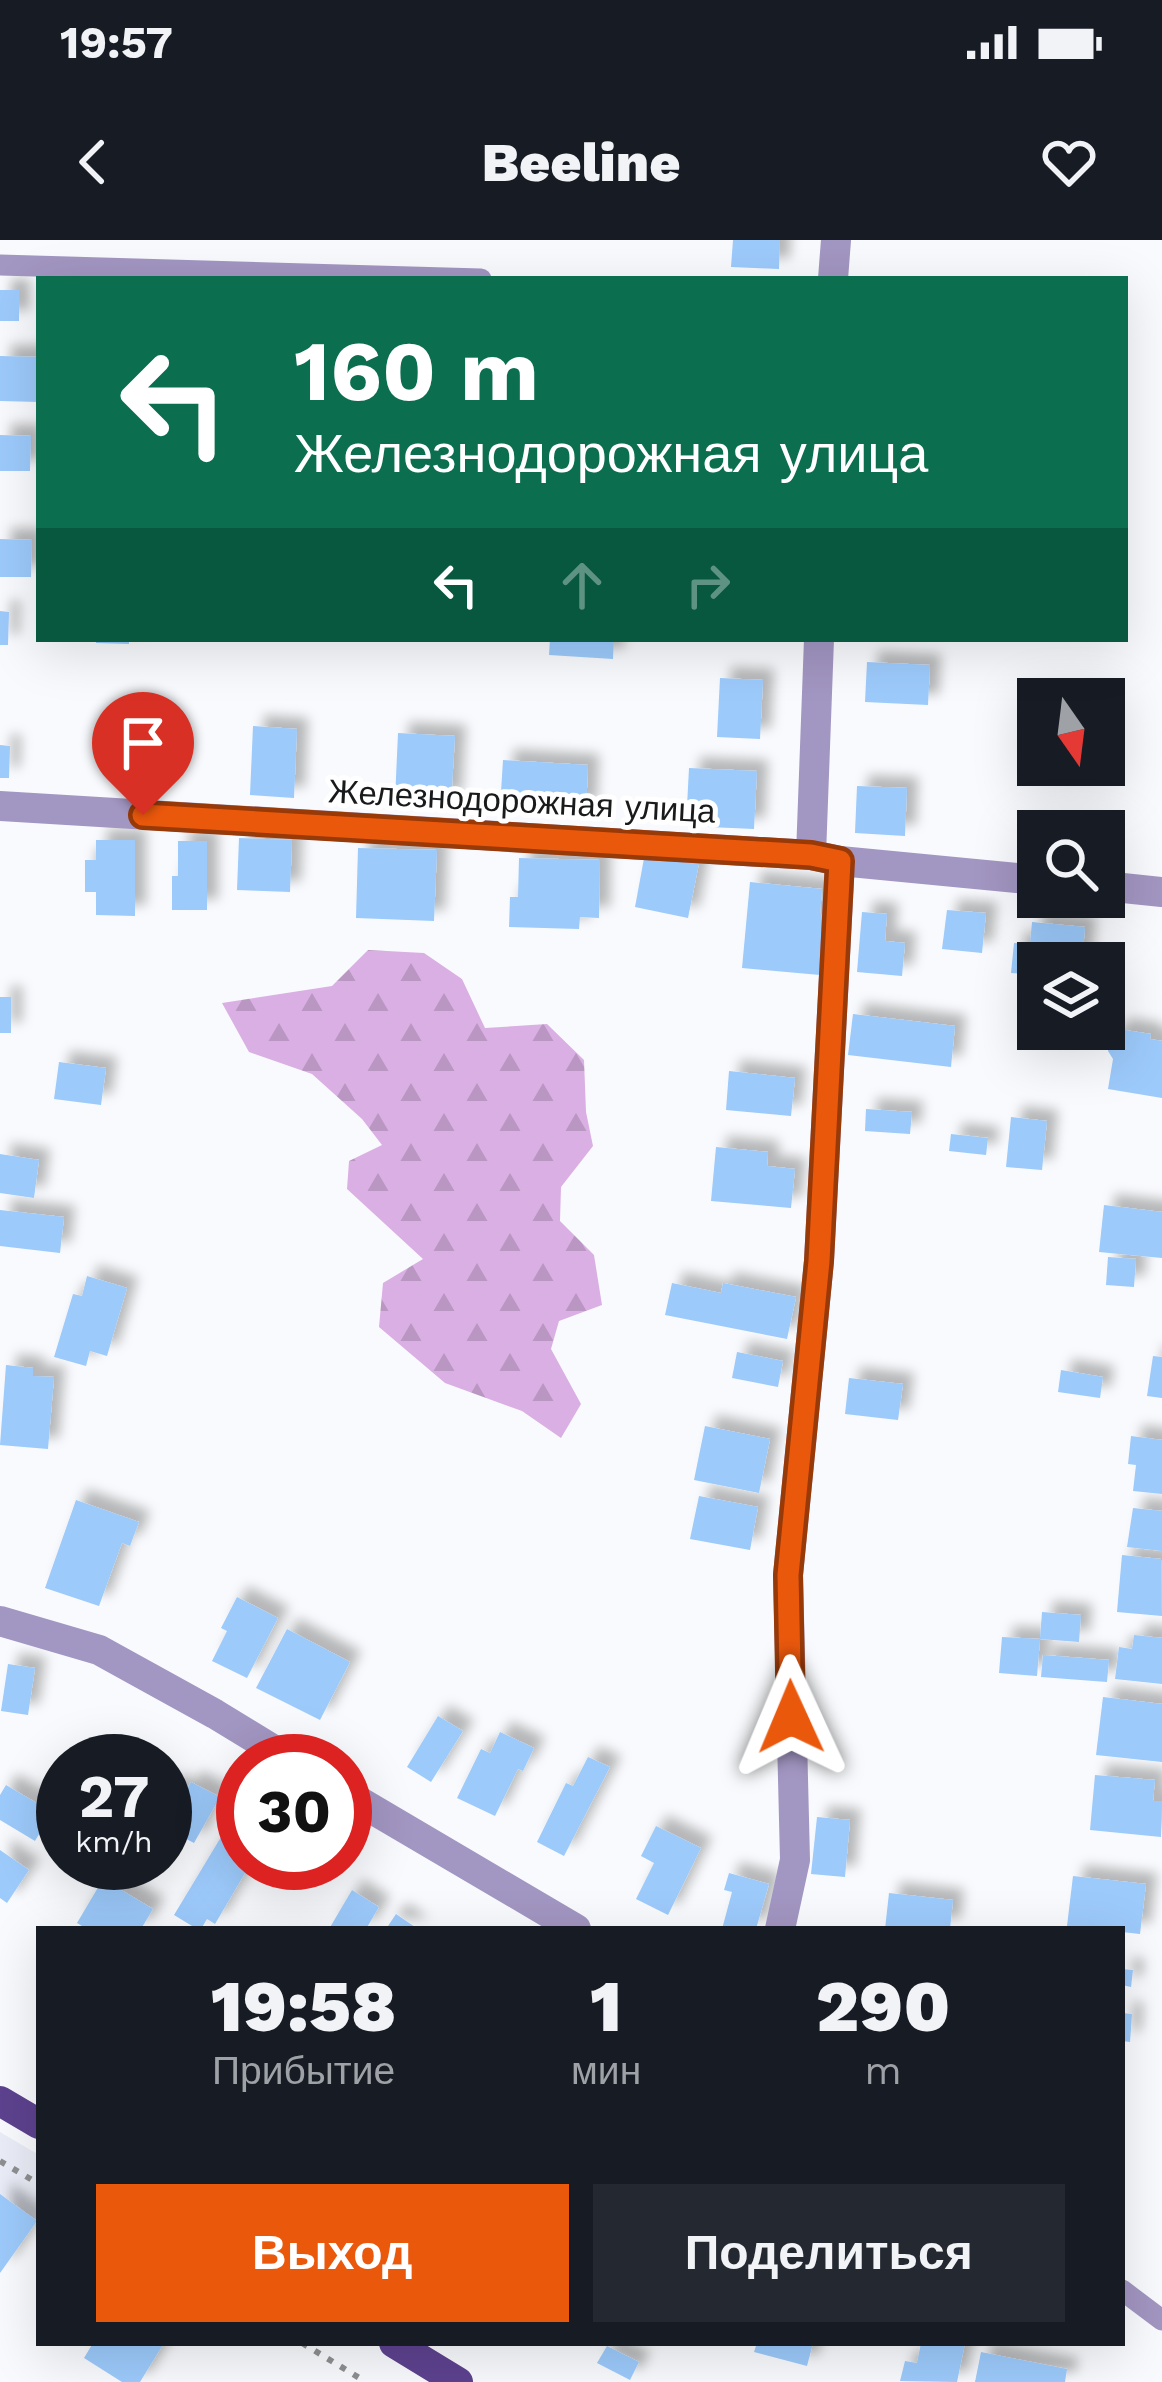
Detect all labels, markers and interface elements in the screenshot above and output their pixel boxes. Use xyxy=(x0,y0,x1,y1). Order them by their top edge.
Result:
text: 19:57 xyxy=(60,16,173,69)
icon: back xyxy=(60,129,126,195)
icon: heart xyxy=(1036,129,1102,195)
text: Beeline xyxy=(481,131,681,194)
text: 160 m xyxy=(294,322,539,420)
icon: left xyxy=(96,324,252,480)
text: Железнодорожная улица xyxy=(294,422,928,485)
icon: left xyxy=(423,552,489,618)
icon: ahead xyxy=(549,552,615,618)
icon: right xyxy=(675,552,741,618)
north arrow xyxy=(1017,678,1125,786)
map controls xyxy=(1017,678,1125,1050)
pin xyxy=(92,692,194,815)
icon: arrive xyxy=(110,710,176,776)
street label: Железнодорожная улица xyxy=(327,771,717,831)
button: search xyxy=(1017,810,1125,918)
button: layers xyxy=(1017,942,1125,1050)
position arrow xyxy=(728,1654,854,1780)
speed limit sign: 30 xyxy=(216,1734,372,1890)
text: 27 xyxy=(78,1761,150,1832)
text: km/h xyxy=(75,1824,153,1859)
text: 19:58 xyxy=(211,1964,396,2048)
text: 1 xyxy=(590,1964,622,2048)
text: 290 xyxy=(816,1964,950,2048)
text: Прибытие xyxy=(212,2048,395,2093)
text: мин xyxy=(571,2048,641,2093)
text: m xyxy=(864,2048,902,2093)
button: Выход xyxy=(96,2184,569,2322)
button: Поделиться xyxy=(593,2184,1065,2322)

